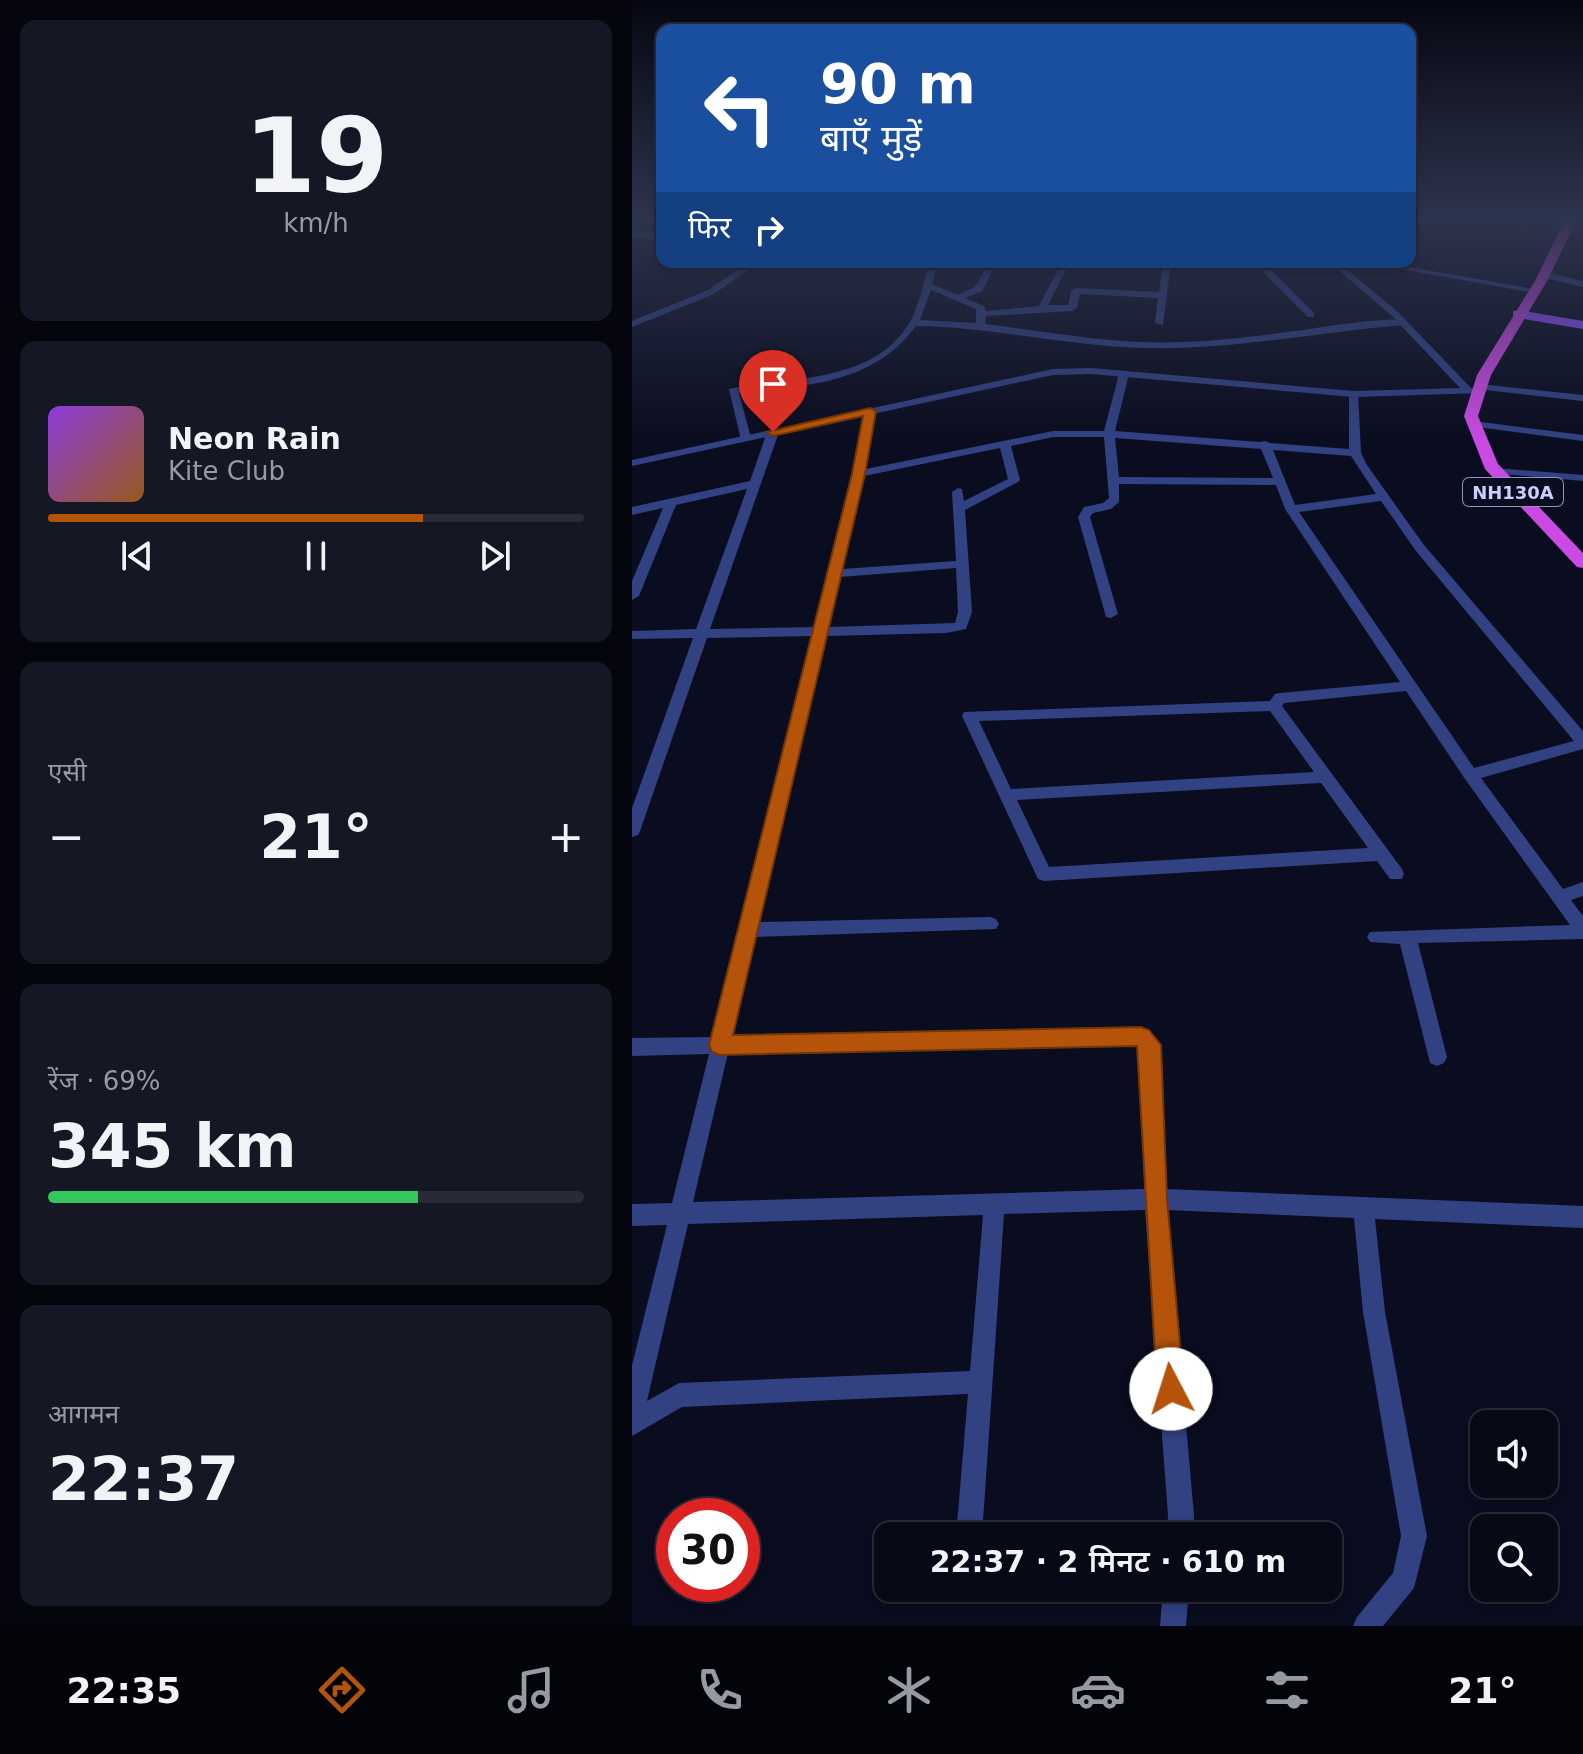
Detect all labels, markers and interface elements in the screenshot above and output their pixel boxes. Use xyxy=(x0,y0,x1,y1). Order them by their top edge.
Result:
text: 90 m xyxy=(820,51,976,116)
icon: left xyxy=(688,56,792,160)
text: 19 xyxy=(244,95,388,217)
text: बाएँ मुड़ें xyxy=(820,118,922,159)
text: km/h xyxy=(283,208,349,238)
icon: right xyxy=(747,208,791,252)
text: फिर xyxy=(688,210,731,245)
pin xyxy=(739,350,807,432)
icon: arrive xyxy=(751,362,795,406)
text: Neon Rain xyxy=(168,421,341,456)
text: Kite Club xyxy=(168,456,285,486)
road number: NH130A xyxy=(1463,478,1563,506)
icon: previous xyxy=(115,534,159,578)
icon: pause xyxy=(294,534,338,578)
icon: next xyxy=(473,534,517,578)
text: एसी xyxy=(48,757,87,787)
text: 21° xyxy=(259,802,373,872)
text: − xyxy=(48,811,85,862)
text: + xyxy=(547,811,584,862)
text: रेंज · 69% xyxy=(48,1066,161,1096)
text: 345 km xyxy=(48,1111,297,1181)
position arrow xyxy=(1129,1347,1213,1431)
text: आगमन xyxy=(48,1399,119,1429)
map controls xyxy=(1470,1410,1558,1602)
button: sound xyxy=(1470,1410,1558,1498)
text: 22:37 xyxy=(48,1444,239,1514)
speed limit sign: 30 xyxy=(656,1498,760,1602)
button: search xyxy=(1470,1514,1558,1602)
text: 22:37 · 2 मिनट · 610 m xyxy=(930,1544,1286,1579)
icon: directions xyxy=(314,1662,370,1718)
icon: music xyxy=(503,1662,559,1718)
icon: phone xyxy=(692,1662,748,1718)
icon: climate xyxy=(881,1662,937,1718)
icon: car xyxy=(1070,1662,1126,1718)
icon: filters xyxy=(1259,1662,1315,1718)
text: 22:35 xyxy=(67,1670,181,1711)
text: 21° xyxy=(1448,1670,1516,1711)

